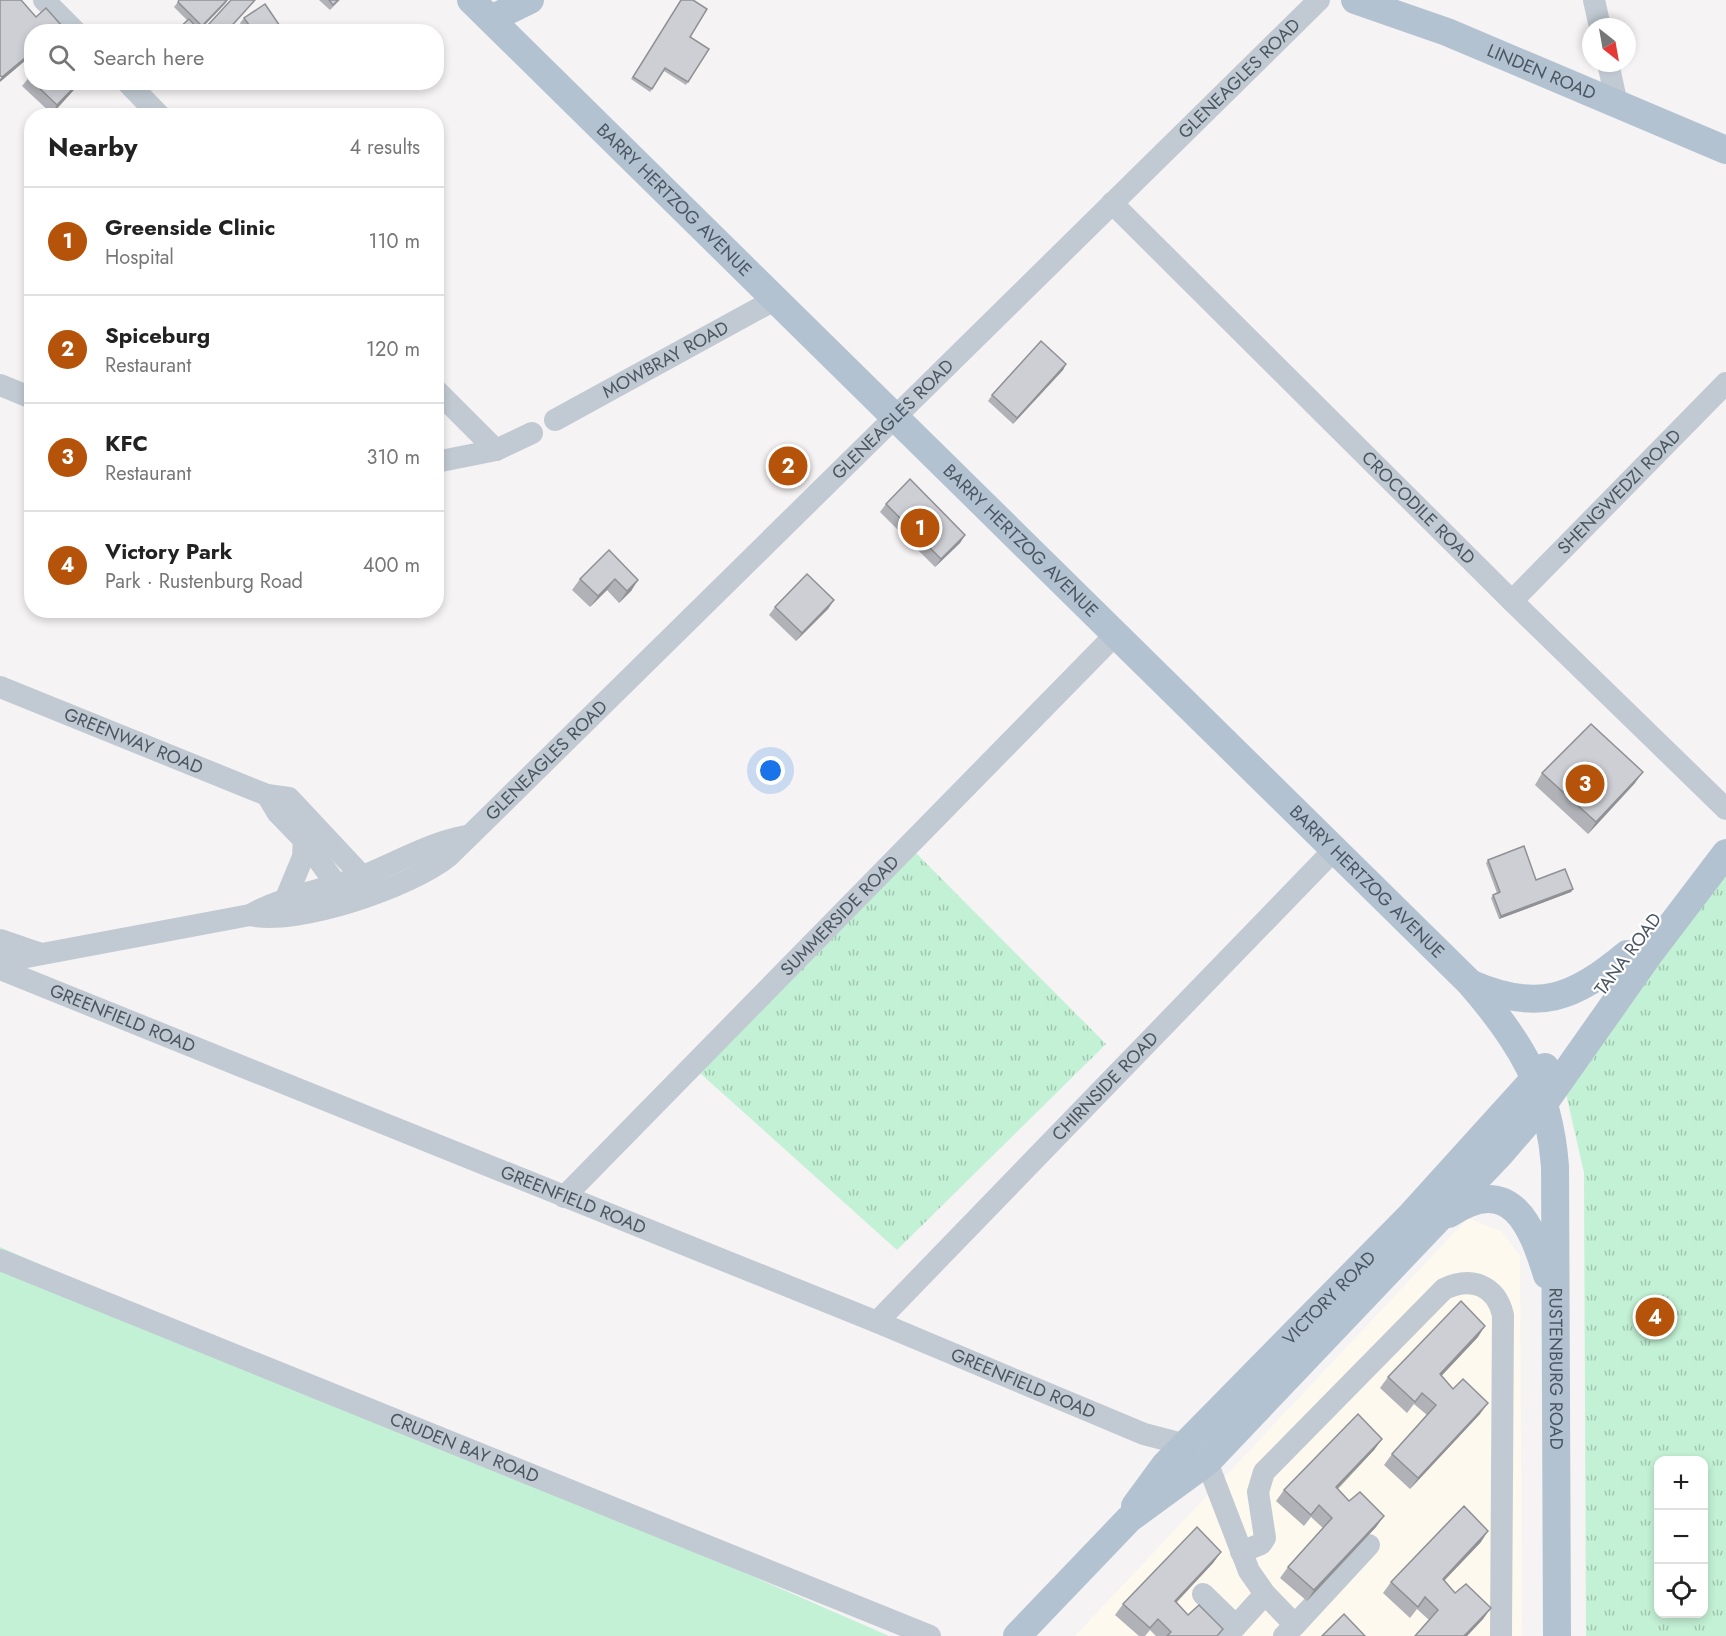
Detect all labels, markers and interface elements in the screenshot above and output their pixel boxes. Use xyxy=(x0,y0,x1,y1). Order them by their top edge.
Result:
street label: GLENEAGLES ROAD xyxy=(1172,12,1306,145)
north arrow xyxy=(1582,18,1636,72)
search box xyxy=(24,24,444,90)
street label: LINDEN ROAD xyxy=(1483,37,1600,107)
icon: search xyxy=(45,41,78,74)
text: Search here xyxy=(93,41,204,73)
street label: BARRY HERTZOG AVENUE xyxy=(591,117,758,282)
text: Nearby xyxy=(48,128,137,166)
text: 4 results xyxy=(349,133,420,162)
text: Greenside Clinic xyxy=(105,211,275,243)
text: 1 xyxy=(62,227,73,256)
text: 110 m xyxy=(368,227,420,256)
text: Hospital xyxy=(105,243,174,272)
street label: MOWBRAY ROAD xyxy=(598,314,733,405)
text: Spiceburg xyxy=(105,319,210,351)
text: 2 xyxy=(61,335,74,364)
text: 120 m xyxy=(366,335,420,364)
text: Restaurant xyxy=(105,351,191,380)
street label: GLENEAGLES ROAD xyxy=(826,353,960,486)
street label: SHENGWEDZI ROAD xyxy=(1551,423,1687,561)
text: KFC xyxy=(105,427,148,459)
text: 3 xyxy=(61,443,74,472)
text: 310 m xyxy=(366,443,420,472)
pin: 2 xyxy=(768,444,808,488)
street label: CROCODILE ROAD xyxy=(1355,445,1481,570)
street label: BARRY HERTZOG AVENUE xyxy=(937,458,1104,623)
text: Restaurant xyxy=(105,459,191,488)
pin: 1 xyxy=(900,506,940,550)
text: Victory Park xyxy=(105,535,233,567)
text: 4 xyxy=(61,551,74,580)
text: 400 m xyxy=(363,551,420,580)
text: Park · Rustenburg Road xyxy=(105,567,303,596)
street label: GLENEAGLES ROAD xyxy=(479,694,613,826)
street label: GREENWAY ROAD xyxy=(60,701,207,781)
your location xyxy=(756,756,785,785)
pin: 3 xyxy=(1566,762,1604,806)
street label: BARRY HERTZOG AVENUE xyxy=(1283,799,1450,964)
street label: SUMMERSIDE ROAD xyxy=(774,849,905,982)
street label: TANA ROAD xyxy=(1588,907,1668,1001)
street label: GREENFIELD ROAD xyxy=(46,977,199,1059)
street label: CHIRNSIDE ROAD xyxy=(1046,1026,1164,1147)
street label: GREENFIELD ROAD xyxy=(497,1159,650,1241)
street label: VICTORY ROAD xyxy=(1277,1245,1382,1351)
street label: RUSTENBURG ROAD xyxy=(1543,1287,1569,1450)
pin: 4 xyxy=(1636,1294,1674,1340)
street label: GREENFIELD ROAD xyxy=(947,1341,1100,1425)
street label: CRUDEN BAY ROAD xyxy=(386,1406,543,1490)
map controls xyxy=(1654,1456,1708,1618)
button: + xyxy=(1654,1456,1708,1510)
button: − xyxy=(1654,1510,1708,1564)
button: locate xyxy=(1654,1564,1708,1618)

